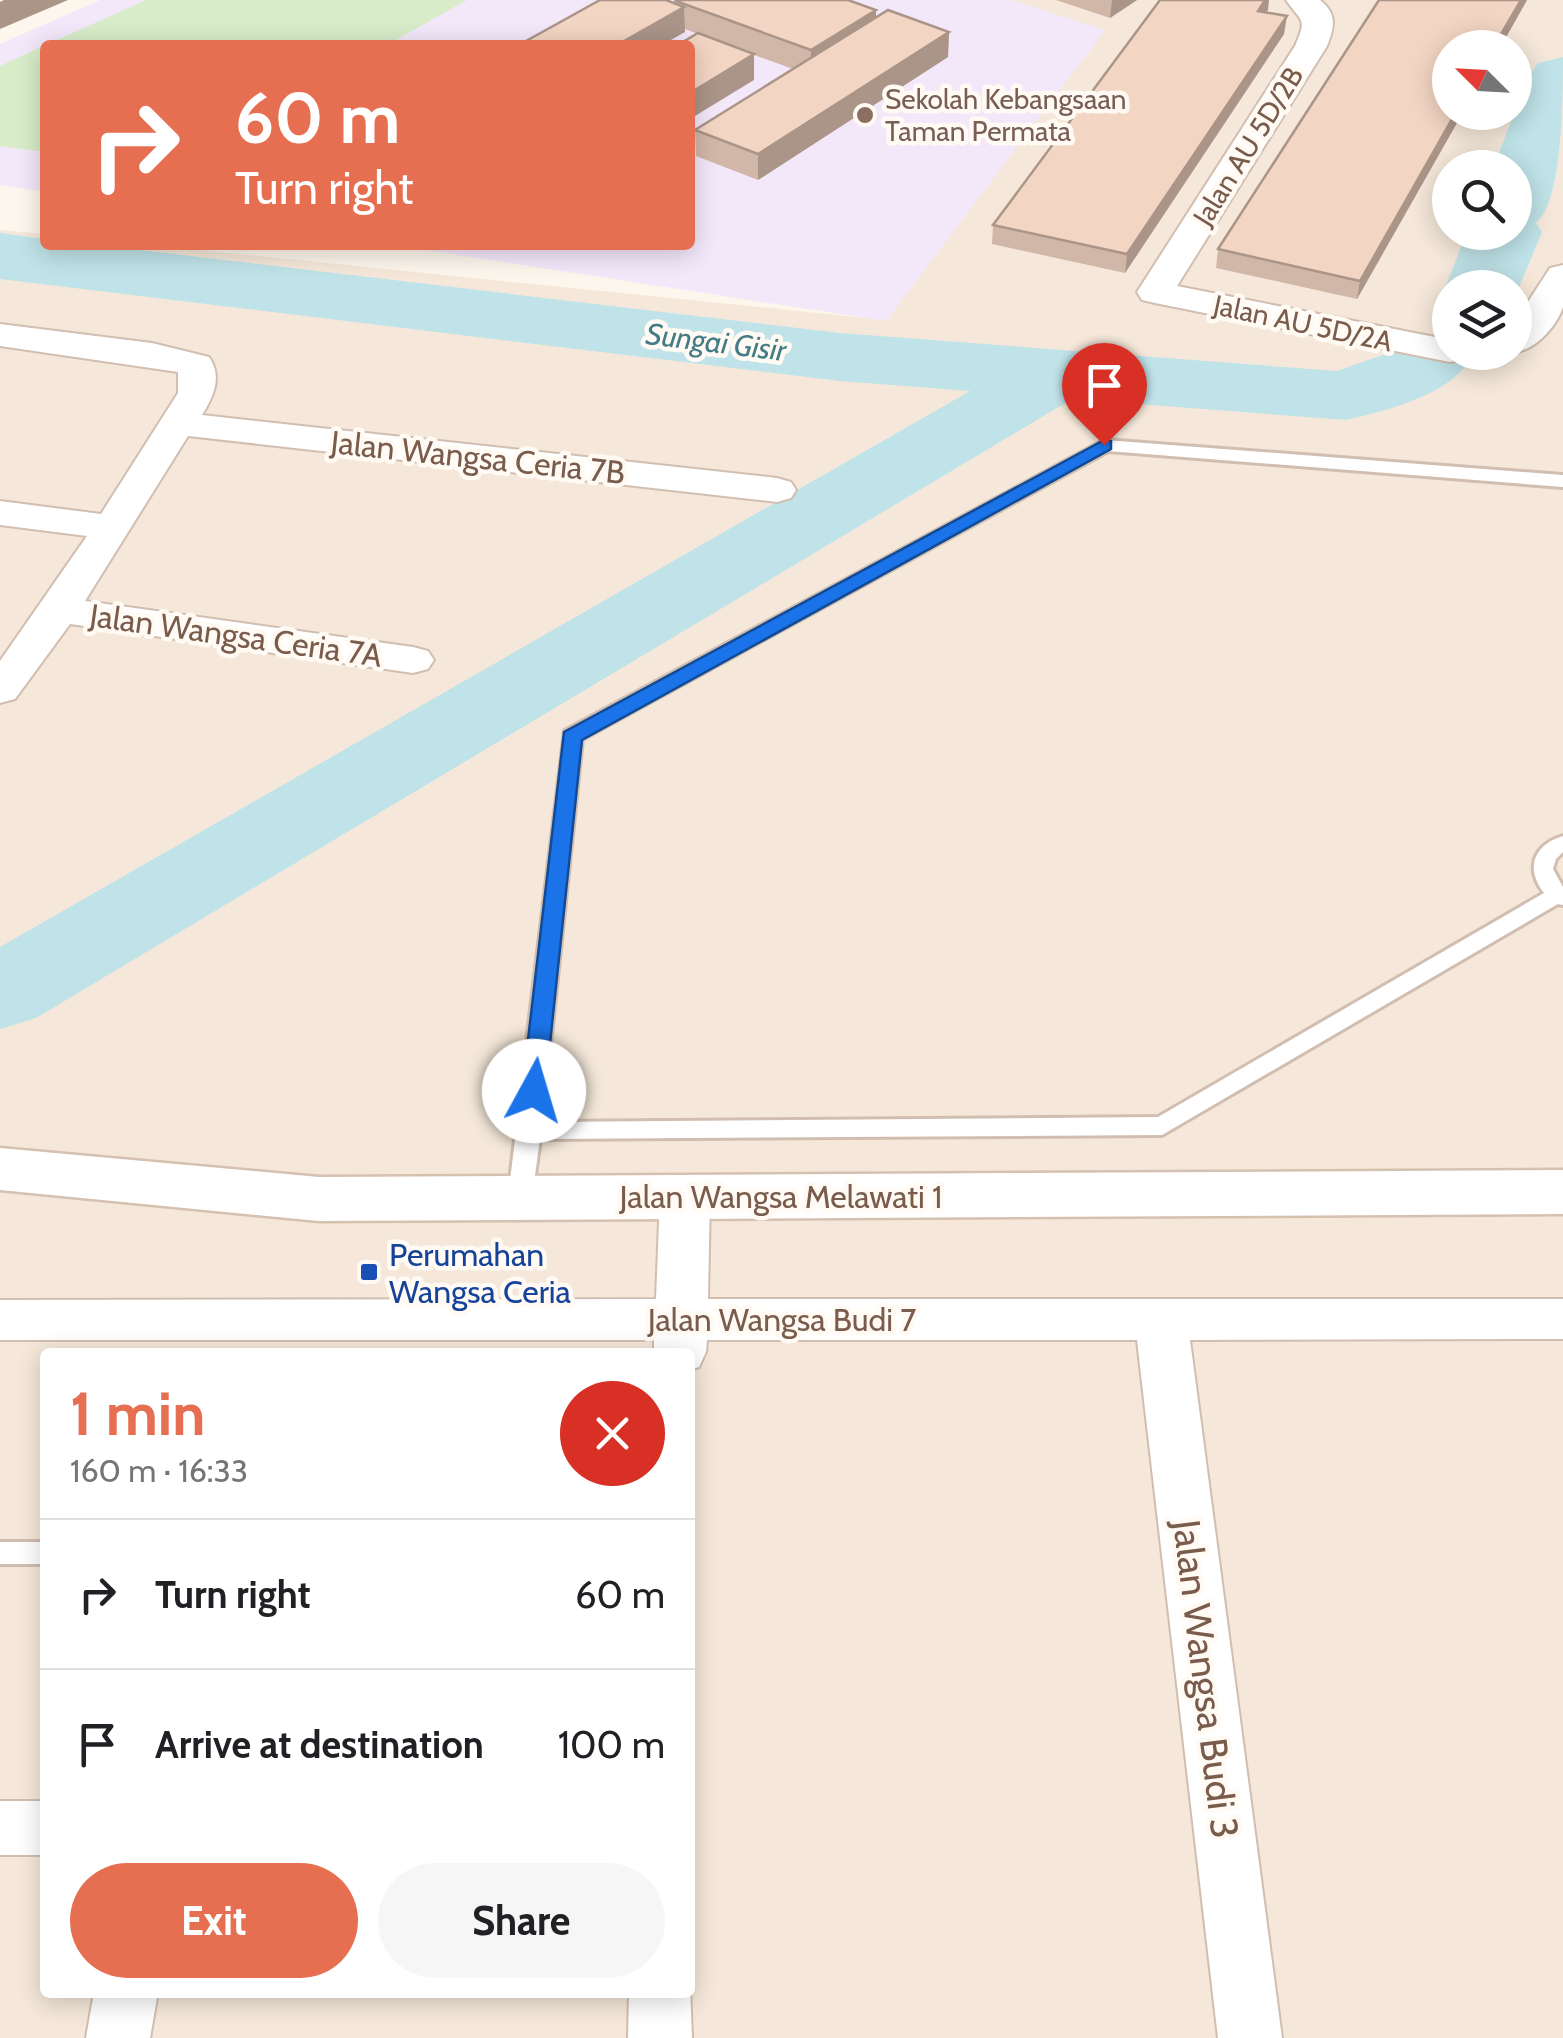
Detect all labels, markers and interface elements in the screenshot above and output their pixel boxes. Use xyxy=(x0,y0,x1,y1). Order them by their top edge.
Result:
north arrow xyxy=(1432,30,1532,130)
map controls xyxy=(1432,30,1532,370)
street label: Jalan AU 5D/2B xyxy=(1185,60,1310,233)
text: 60 m xyxy=(235,75,400,161)
icon: right xyxy=(70,80,200,210)
place label: Sekolah Kebangsaan Taman Permata xyxy=(885,82,1126,148)
marker: Sekolah Kebangsaan Taman Permata xyxy=(854,104,876,126)
button: search xyxy=(1432,150,1532,250)
text: Turn right xyxy=(235,161,414,215)
button: layers xyxy=(1432,270,1532,370)
street label: Jalan AU 5D/2A xyxy=(1210,287,1396,359)
water label: Sungai Gisir xyxy=(644,315,790,369)
pin xyxy=(1062,343,1147,446)
icon: arrive xyxy=(1077,358,1132,413)
street label: Jalan Wangsa Ceria 7B xyxy=(328,422,627,492)
street label: Jalan Wangsa Ceria 7A xyxy=(86,595,385,675)
position arrow xyxy=(482,1039,586,1143)
street label: Jalan Wangsa Melawati 1 xyxy=(619,1177,942,1216)
place label: Perumahan Wangsa Ceria xyxy=(389,1235,572,1311)
marker: Perumahan Wangsa Ceria xyxy=(358,1261,380,1283)
street label: Jalan Wangsa Budi 7 xyxy=(647,1300,916,1339)
text: 1 min xyxy=(70,1377,205,1450)
button: close xyxy=(560,1381,665,1486)
text: 160 m · 16:33 xyxy=(70,1451,248,1490)
street label: Jalan Wangsa Budi 3 xyxy=(1163,1516,1249,1841)
icon: right xyxy=(70,1567,125,1622)
text: Turn right xyxy=(155,1571,311,1618)
text: 60 m xyxy=(575,1571,665,1618)
icon: arrive xyxy=(70,1717,125,1772)
text: Arrive at destination xyxy=(155,1721,484,1768)
text: 100 m xyxy=(558,1721,665,1768)
button: Exit xyxy=(70,1863,358,1978)
button: Share xyxy=(378,1863,665,1978)

